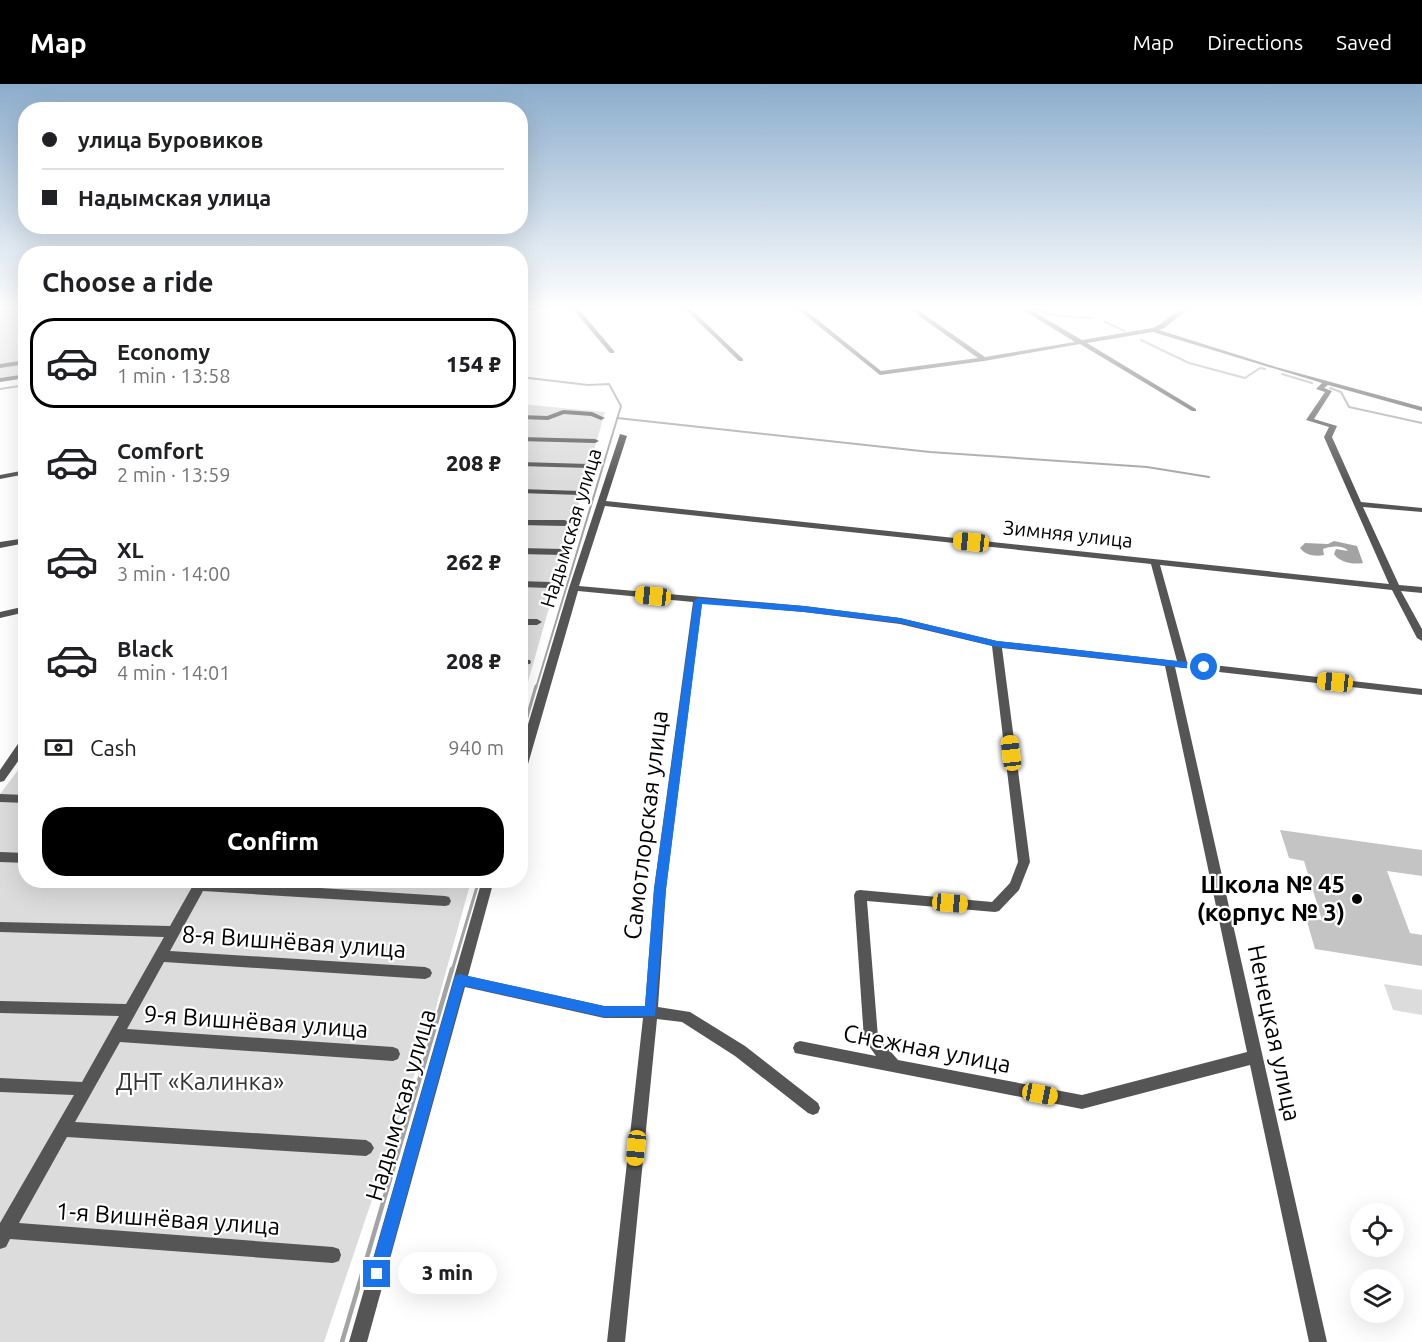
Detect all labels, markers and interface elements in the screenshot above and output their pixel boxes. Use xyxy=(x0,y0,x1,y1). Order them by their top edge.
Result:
text: Map xyxy=(30,27,87,58)
text: Map xyxy=(1133,30,1174,54)
text: Directions xyxy=(1207,30,1303,54)
text: Saved xyxy=(1336,30,1392,54)
text: улица Буровиков xyxy=(78,127,263,152)
text: Надымская улица xyxy=(78,185,271,210)
text: Choose a ride xyxy=(42,267,214,297)
icon: car xyxy=(45,336,99,390)
text: Economy xyxy=(117,339,210,364)
text: 154 ₽ xyxy=(446,351,501,376)
text: 1 min · 13:58 xyxy=(117,364,231,387)
icon: car xyxy=(45,435,99,489)
text: Comfort xyxy=(117,438,204,463)
street label: Надымская улица xyxy=(535,445,606,610)
text: 208 ₽ xyxy=(446,450,501,475)
text: 2 min · 13:59 xyxy=(117,463,231,486)
street label: Зимняя улица xyxy=(1002,515,1134,552)
car xyxy=(952,531,990,553)
icon: car xyxy=(45,534,99,588)
text: XL xyxy=(117,537,144,562)
text: 262 ₽ xyxy=(446,549,501,574)
text: 3 min · 14:00 xyxy=(117,562,231,585)
car xyxy=(634,585,672,607)
icon: car xyxy=(45,633,99,687)
text: Black xyxy=(117,636,174,661)
text: 208 ₽ xyxy=(446,648,501,673)
route start xyxy=(1190,653,1217,680)
text: 4 min · 14:01 xyxy=(117,661,231,684)
car xyxy=(1316,671,1354,693)
street label: Самотлорская улица xyxy=(618,709,673,941)
icon: cash xyxy=(42,731,75,764)
car xyxy=(1000,734,1022,772)
text: Cash xyxy=(90,735,137,760)
text: 940 m xyxy=(448,736,504,759)
button: Confirm xyxy=(42,807,504,876)
place label: Школа № 45 (корпус № 3) xyxy=(1197,871,1345,926)
car xyxy=(931,892,969,914)
marker: Школа № 45 (корпус № 3) xyxy=(1350,892,1364,906)
street label: 8-я Вишнёвая улица xyxy=(181,920,407,963)
street label: Ненецкая улица xyxy=(1243,942,1306,1124)
street label: 9-я Вишнёвая улица xyxy=(143,1000,369,1043)
street label: Надымская улица xyxy=(360,1006,441,1204)
street label: Снежная улица xyxy=(841,1019,1013,1078)
park label: ДНТ «Калинка» xyxy=(116,1068,284,1095)
car xyxy=(1021,1082,1059,1106)
car xyxy=(625,1129,647,1167)
street label: 1-я Вишнёвая улица xyxy=(55,1197,281,1240)
map controls xyxy=(1350,1203,1404,1323)
button: locate xyxy=(1350,1203,1404,1257)
callout: 3 min xyxy=(398,1253,497,1295)
route end xyxy=(363,1260,390,1287)
text: 3 min xyxy=(422,1261,473,1284)
button: layers xyxy=(1350,1269,1404,1323)

